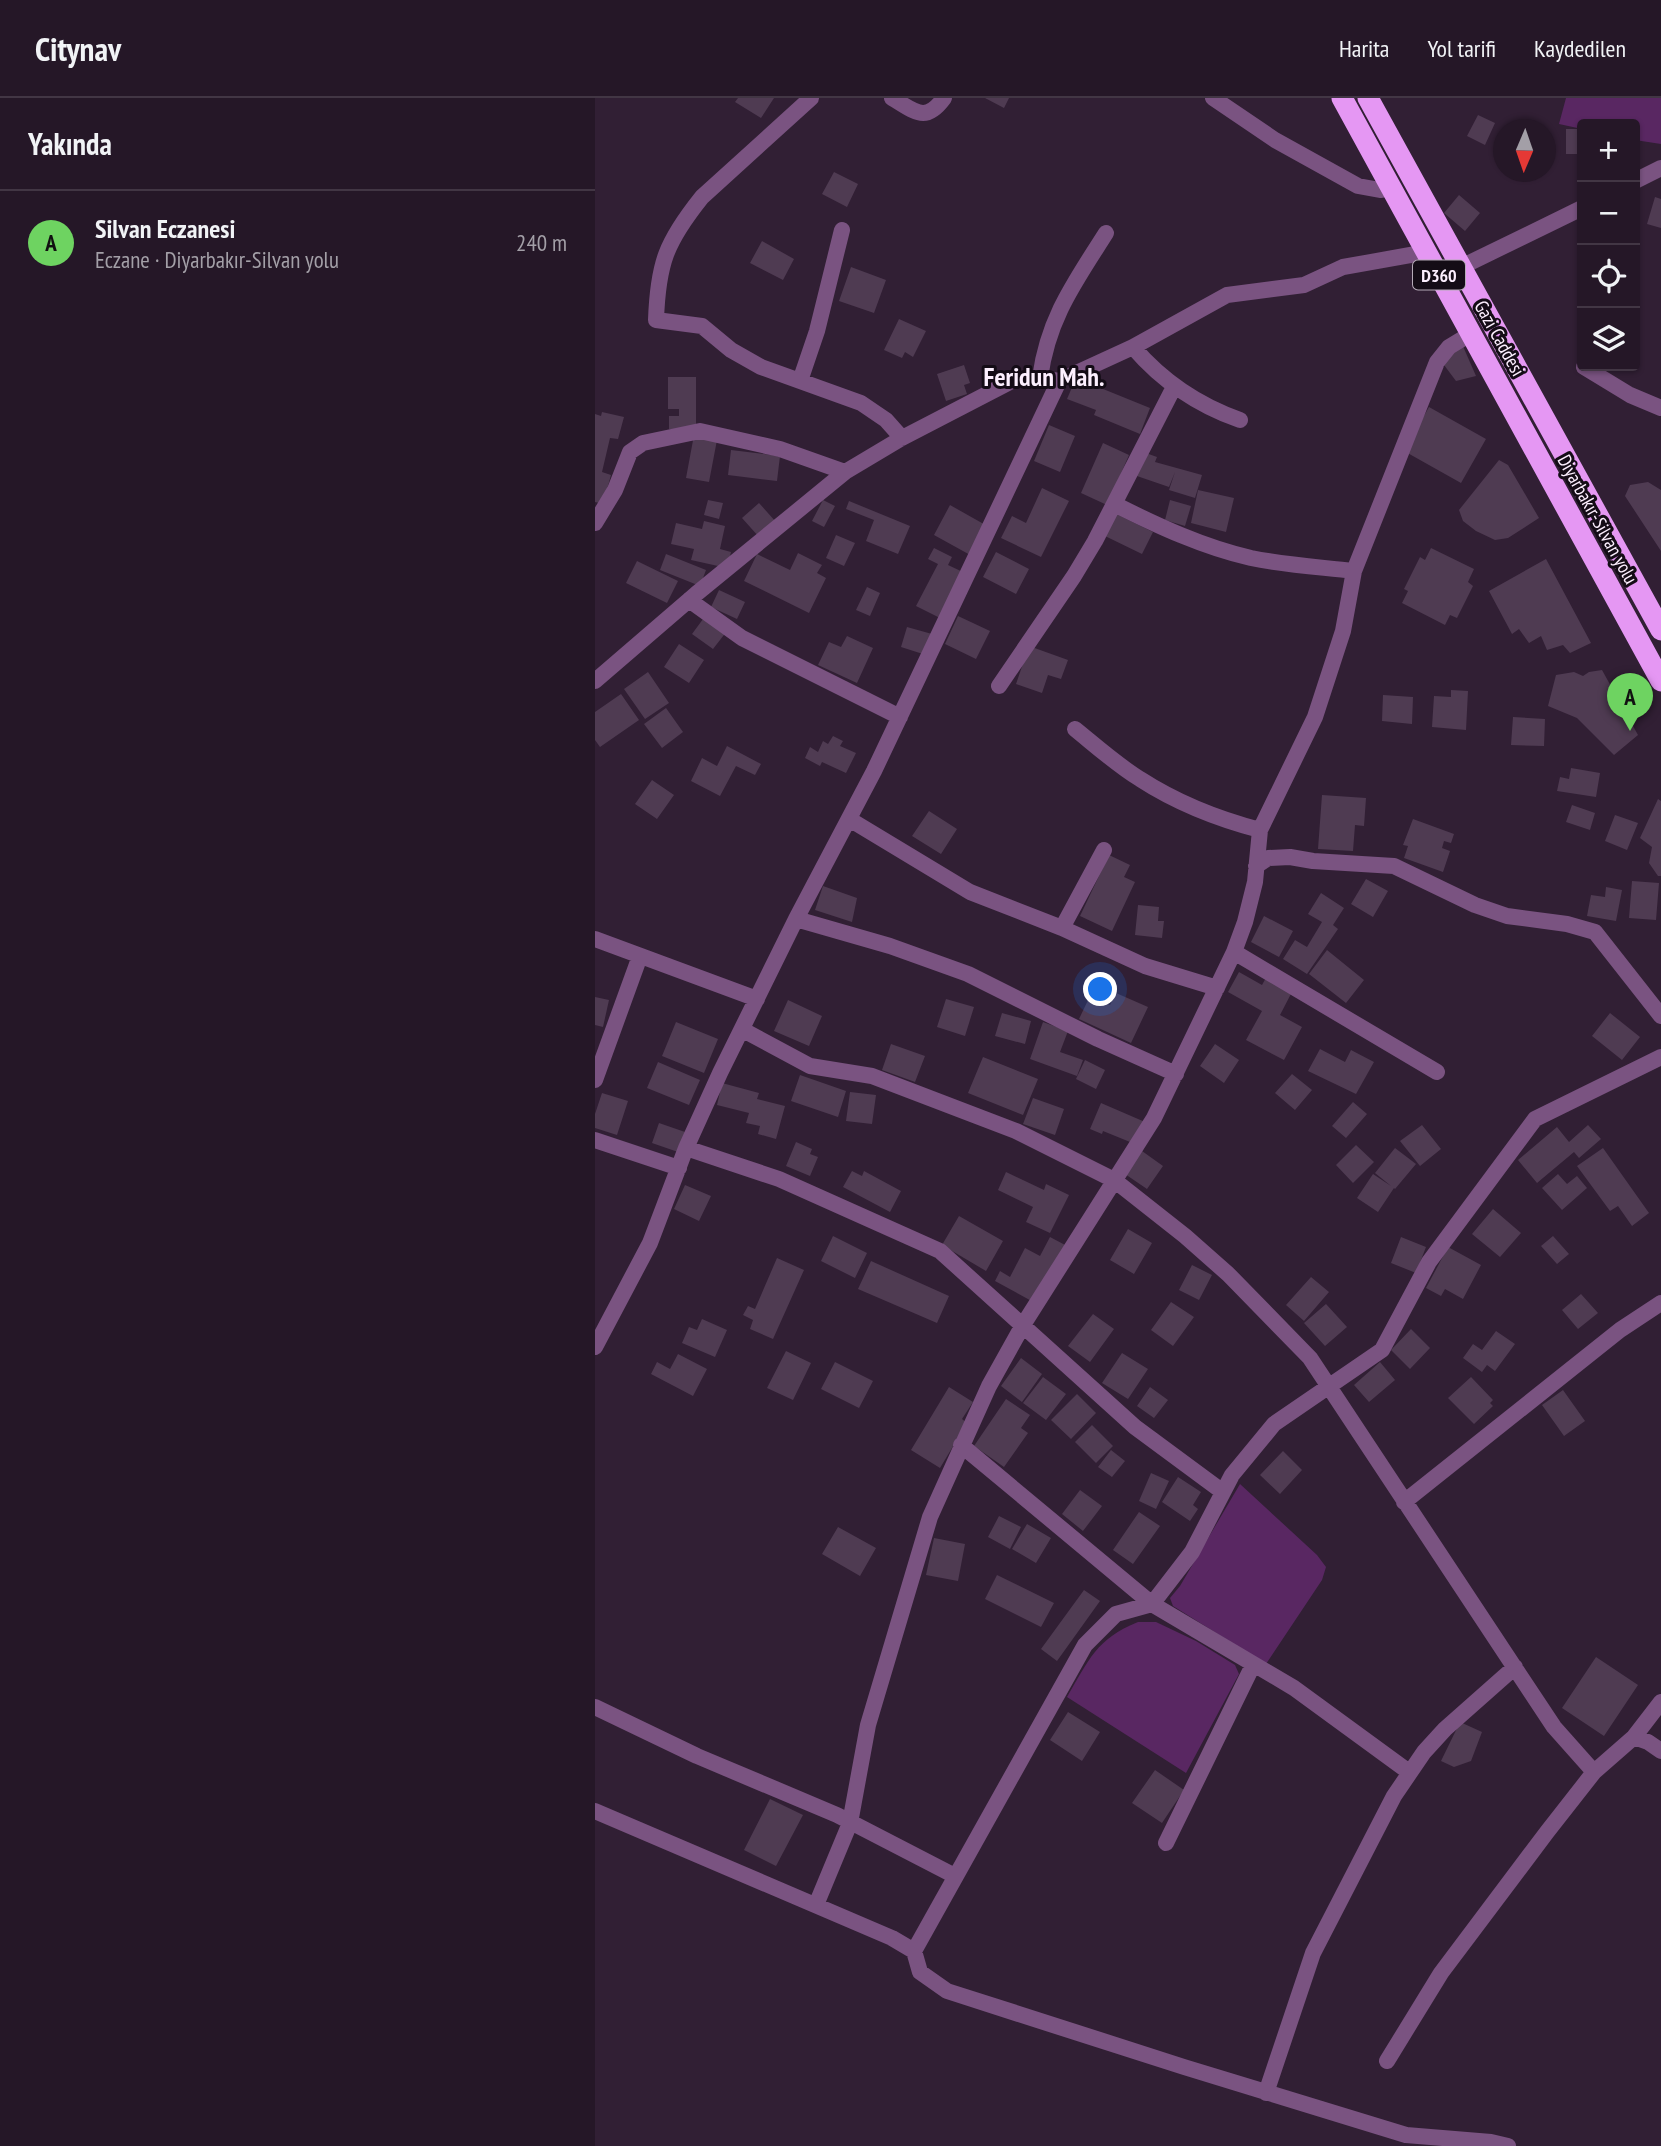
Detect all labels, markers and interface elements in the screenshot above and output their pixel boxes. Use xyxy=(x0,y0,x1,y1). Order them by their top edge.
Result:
text: Citynav xyxy=(35,27,121,70)
text: Harita xyxy=(1339,33,1389,64)
text: Yol tarifi xyxy=(1427,33,1496,64)
text: Kaydedilen xyxy=(1534,33,1626,64)
north arrow xyxy=(1493,119,1556,182)
map controls xyxy=(1577,119,1640,371)
button: + xyxy=(1577,119,1640,182)
text: Yakında xyxy=(28,124,112,163)
button: − xyxy=(1577,182,1640,245)
text: Silvan Eczanesi xyxy=(95,212,235,245)
text: A xyxy=(45,228,57,257)
text: 240 m xyxy=(516,228,567,257)
text: Eczane · Diyarbakır-Silvan yolu xyxy=(95,245,339,274)
button: locate xyxy=(1577,245,1640,308)
road number: D360 xyxy=(1413,260,1465,290)
street label: Gazi Caddesi xyxy=(1469,296,1531,380)
button: layers xyxy=(1577,308,1640,371)
district label: Feridun Mah. xyxy=(984,360,1104,393)
street label: Diyarbakır-Silvan yolu xyxy=(1553,450,1643,588)
pin: A xyxy=(1607,673,1653,731)
your location xyxy=(1083,972,1117,1006)

